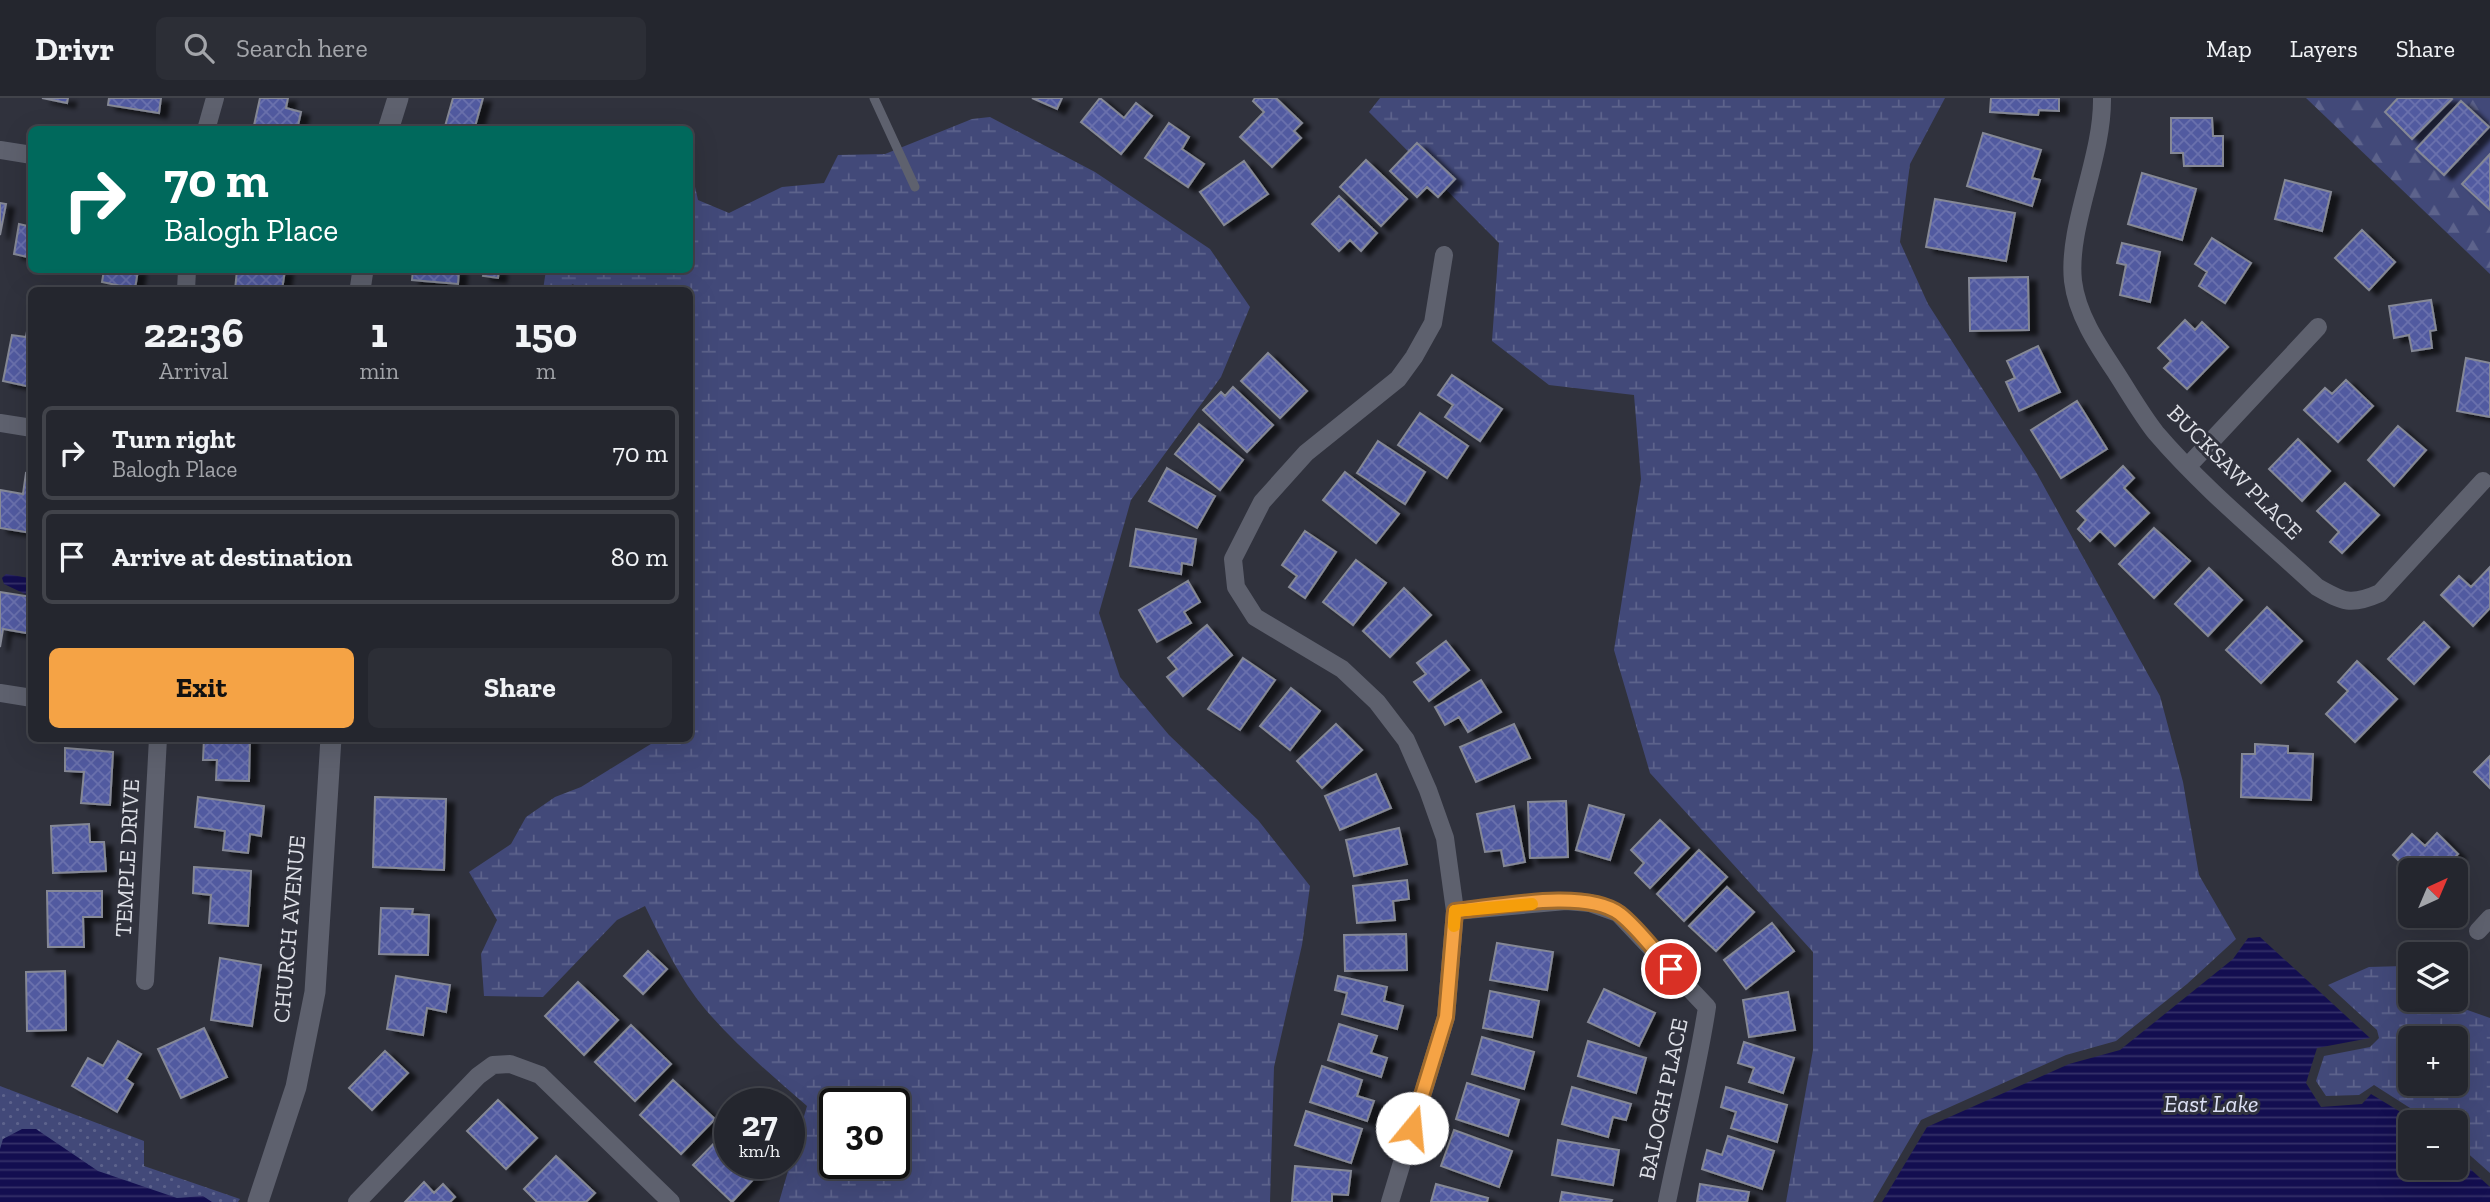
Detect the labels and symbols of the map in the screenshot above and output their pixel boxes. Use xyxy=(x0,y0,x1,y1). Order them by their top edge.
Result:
street label: BUCKSAW PLACE xyxy=(2162,399,2308,545)
street label: TEMPLE DRIVE xyxy=(109,778,145,938)
street label: CHURCH AVENUE xyxy=(267,834,311,1024)
north arrow xyxy=(2398,858,2468,928)
pin xyxy=(1641,939,1701,999)
street label: BALOGH PLACE xyxy=(1632,1016,1694,1182)
speed limit sign: 30 xyxy=(819,1088,910,1179)
water label: East Lake xyxy=(2163,1089,2259,1118)
position arrow xyxy=(1375,1091,1449,1165)

